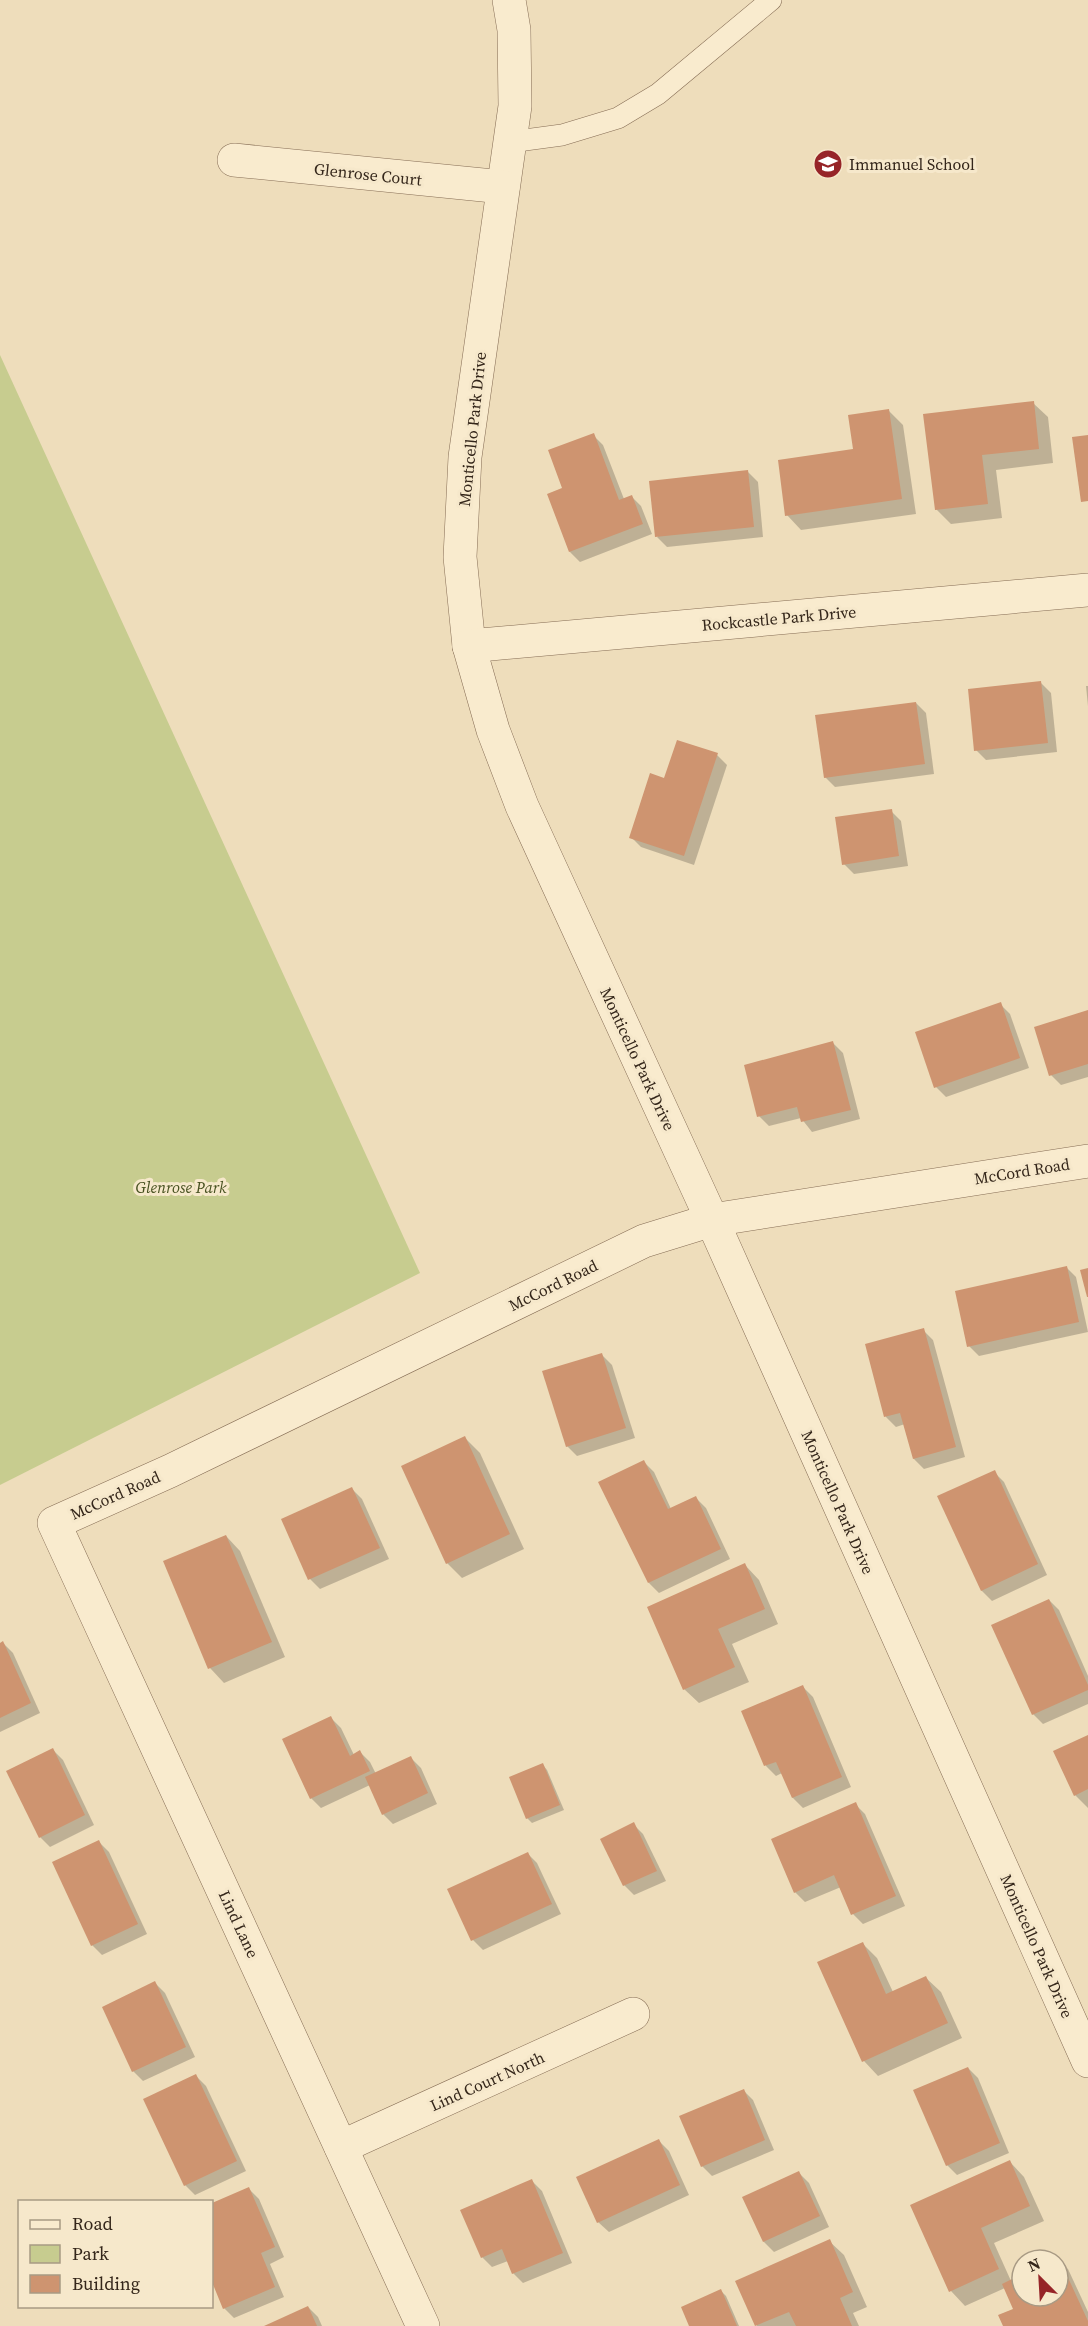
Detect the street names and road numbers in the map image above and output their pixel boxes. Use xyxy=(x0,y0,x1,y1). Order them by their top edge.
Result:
street label: Glenrose Court xyxy=(313,157,424,191)
street label: Monticello Park Drive xyxy=(453,351,491,507)
street label: Rockcastle Park Drive xyxy=(701,600,857,636)
street label: Monticello Park Drive xyxy=(595,984,681,1134)
street label: McCord Road xyxy=(973,1153,1071,1189)
street label: McCord Road xyxy=(505,1254,601,1316)
street label: Monticello Park Drive xyxy=(796,1427,880,1577)
street label: McCord Road xyxy=(66,1465,164,1525)
street label: Monticello Park Drive xyxy=(995,1871,1079,2021)
street label: Lind Lane xyxy=(214,1887,264,1961)
street label: Lind Court North xyxy=(426,2046,548,2116)

